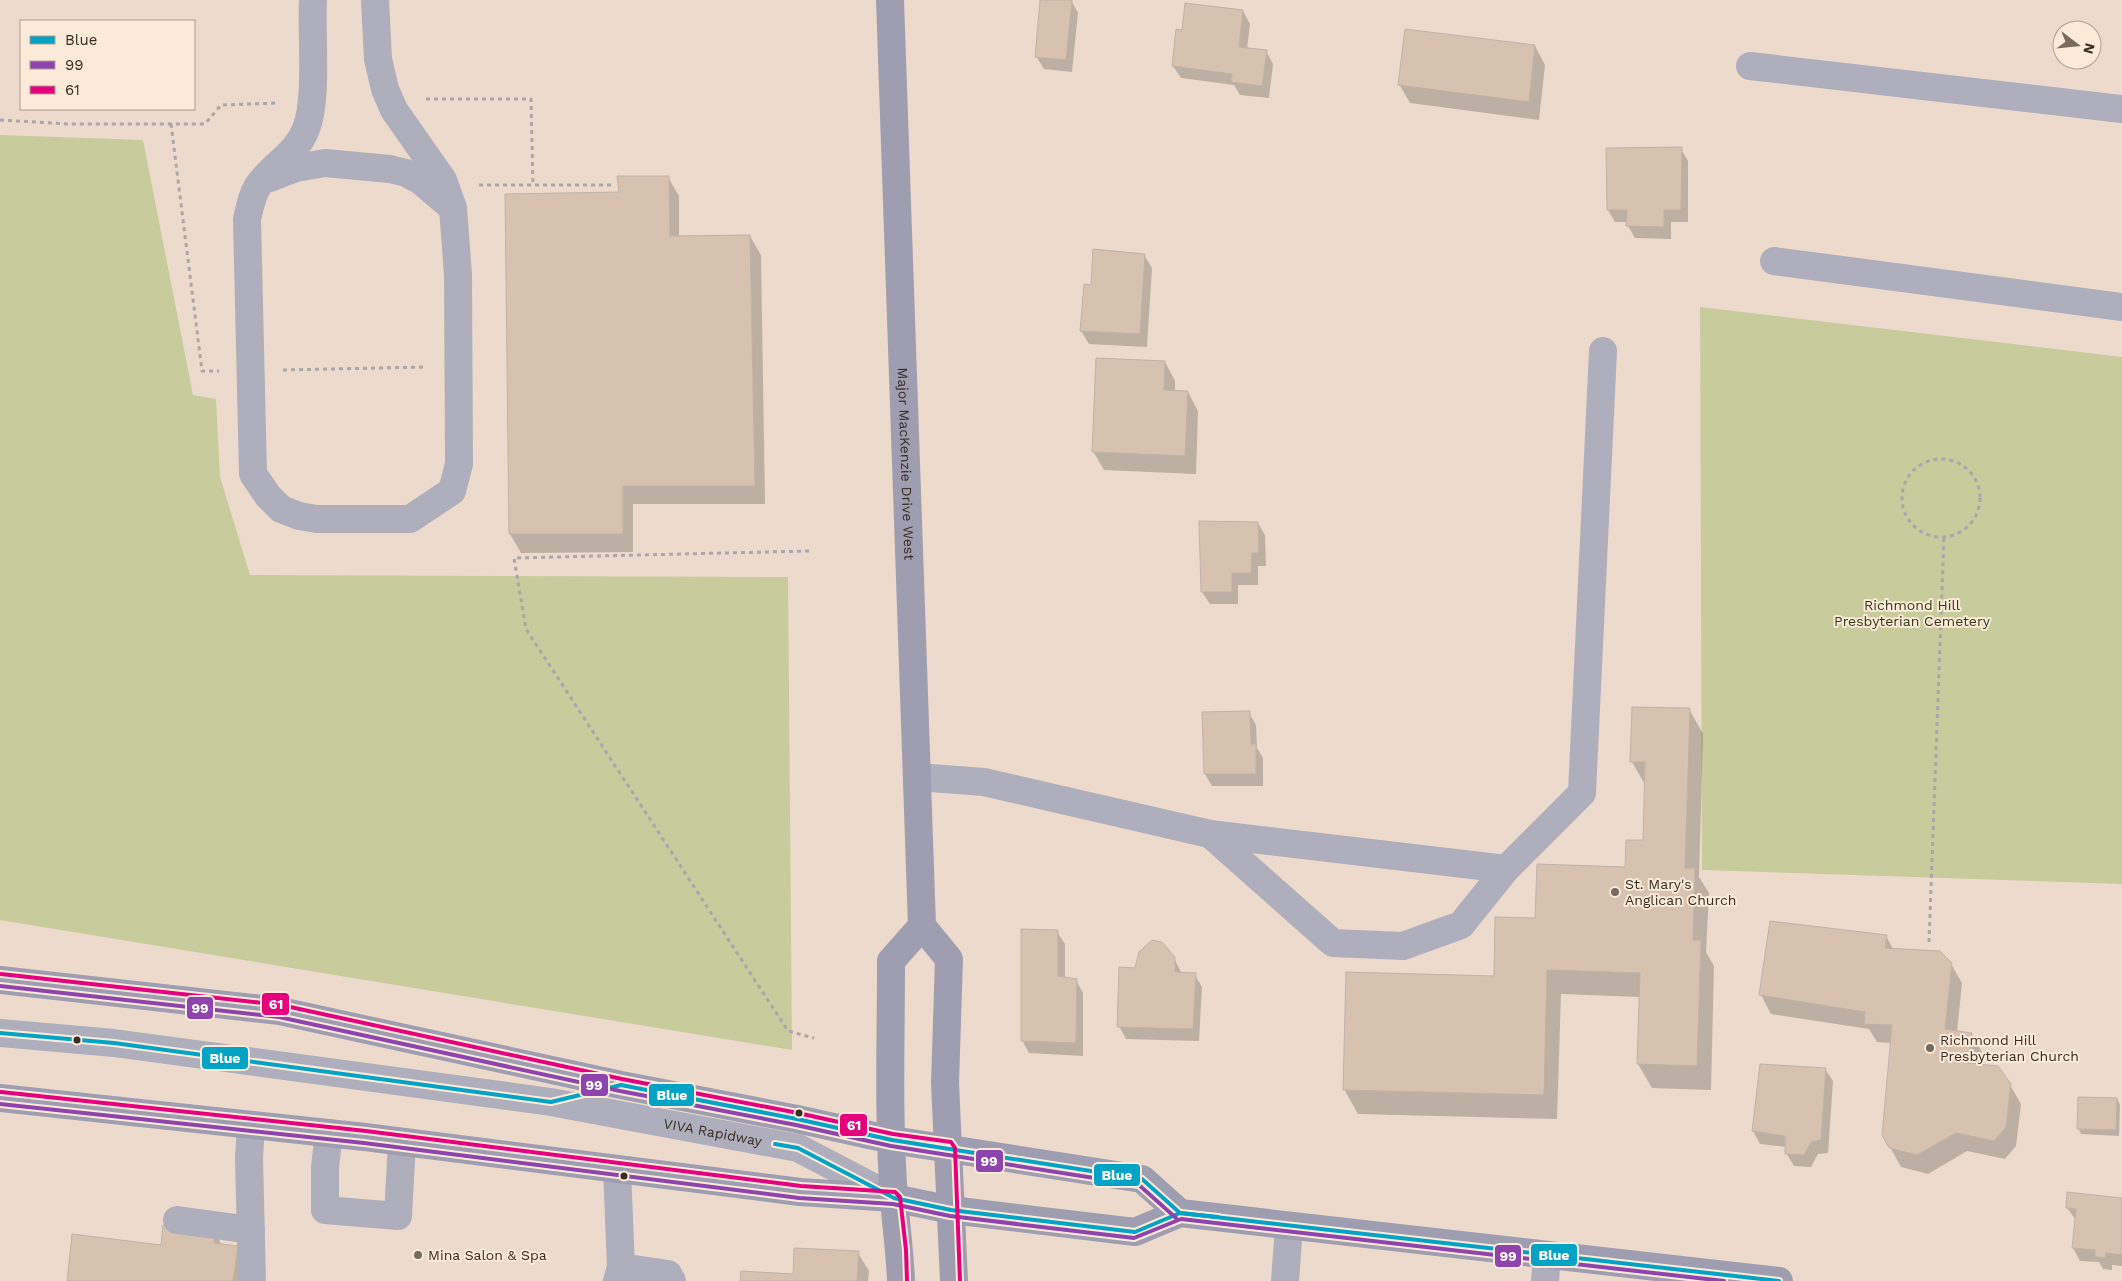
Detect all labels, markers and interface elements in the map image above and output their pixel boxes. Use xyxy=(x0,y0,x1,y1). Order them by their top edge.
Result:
legend xyxy=(20,20,195,110)
north arrow xyxy=(2052,20,2102,70)
text: Blue xyxy=(65,31,97,49)
text: N xyxy=(2080,41,2099,56)
text: 99 xyxy=(65,56,84,74)
text: 61 xyxy=(65,81,80,99)
street label: Major MacKenzie Drive West xyxy=(895,367,917,560)
park label: Richmond Hill Presbyterian Cemetery xyxy=(1834,597,1991,629)
place label: St. Mary's Anglican Church xyxy=(1625,876,1736,908)
marker: St. Mary's Anglican Church xyxy=(1609,886,1621,898)
line badge: 61 xyxy=(261,992,290,1016)
line badge: 99 xyxy=(186,996,214,1020)
text: 61 xyxy=(269,996,283,1012)
text: 99 xyxy=(191,1000,209,1016)
place label: Richmond Hill Presbyterian Church xyxy=(1940,1032,2079,1064)
unlabelled marker xyxy=(72,1035,82,1045)
marker: Richmond Hill Presbyterian Church xyxy=(1924,1042,1936,1054)
line badge: Blue xyxy=(201,1046,249,1070)
text: Blue xyxy=(210,1050,240,1066)
line badge: 99 xyxy=(580,1073,609,1097)
text: 99 xyxy=(585,1077,603,1093)
line badge: Blue xyxy=(648,1083,695,1107)
text: Blue xyxy=(657,1087,687,1103)
unlabelled marker xyxy=(794,1108,804,1118)
line badge: 61 xyxy=(839,1113,868,1137)
street label: VIVA Rapidway xyxy=(662,1115,764,1149)
text: 61 xyxy=(847,1117,861,1133)
line badge: 99 xyxy=(975,1149,1004,1173)
text: 99 xyxy=(980,1153,998,1169)
line badge: Blue xyxy=(1093,1163,1141,1187)
text: Blue xyxy=(1102,1167,1132,1183)
unlabelled marker xyxy=(619,1171,629,1181)
line badge: Blue xyxy=(1530,1243,1578,1267)
line badge: 99 xyxy=(1494,1244,1522,1268)
place label: Mina Salon & Spa xyxy=(428,1247,547,1263)
text: Blue xyxy=(1539,1247,1569,1263)
text: 99 xyxy=(1499,1248,1517,1264)
marker: Mina Salon & Spa xyxy=(412,1249,424,1261)

